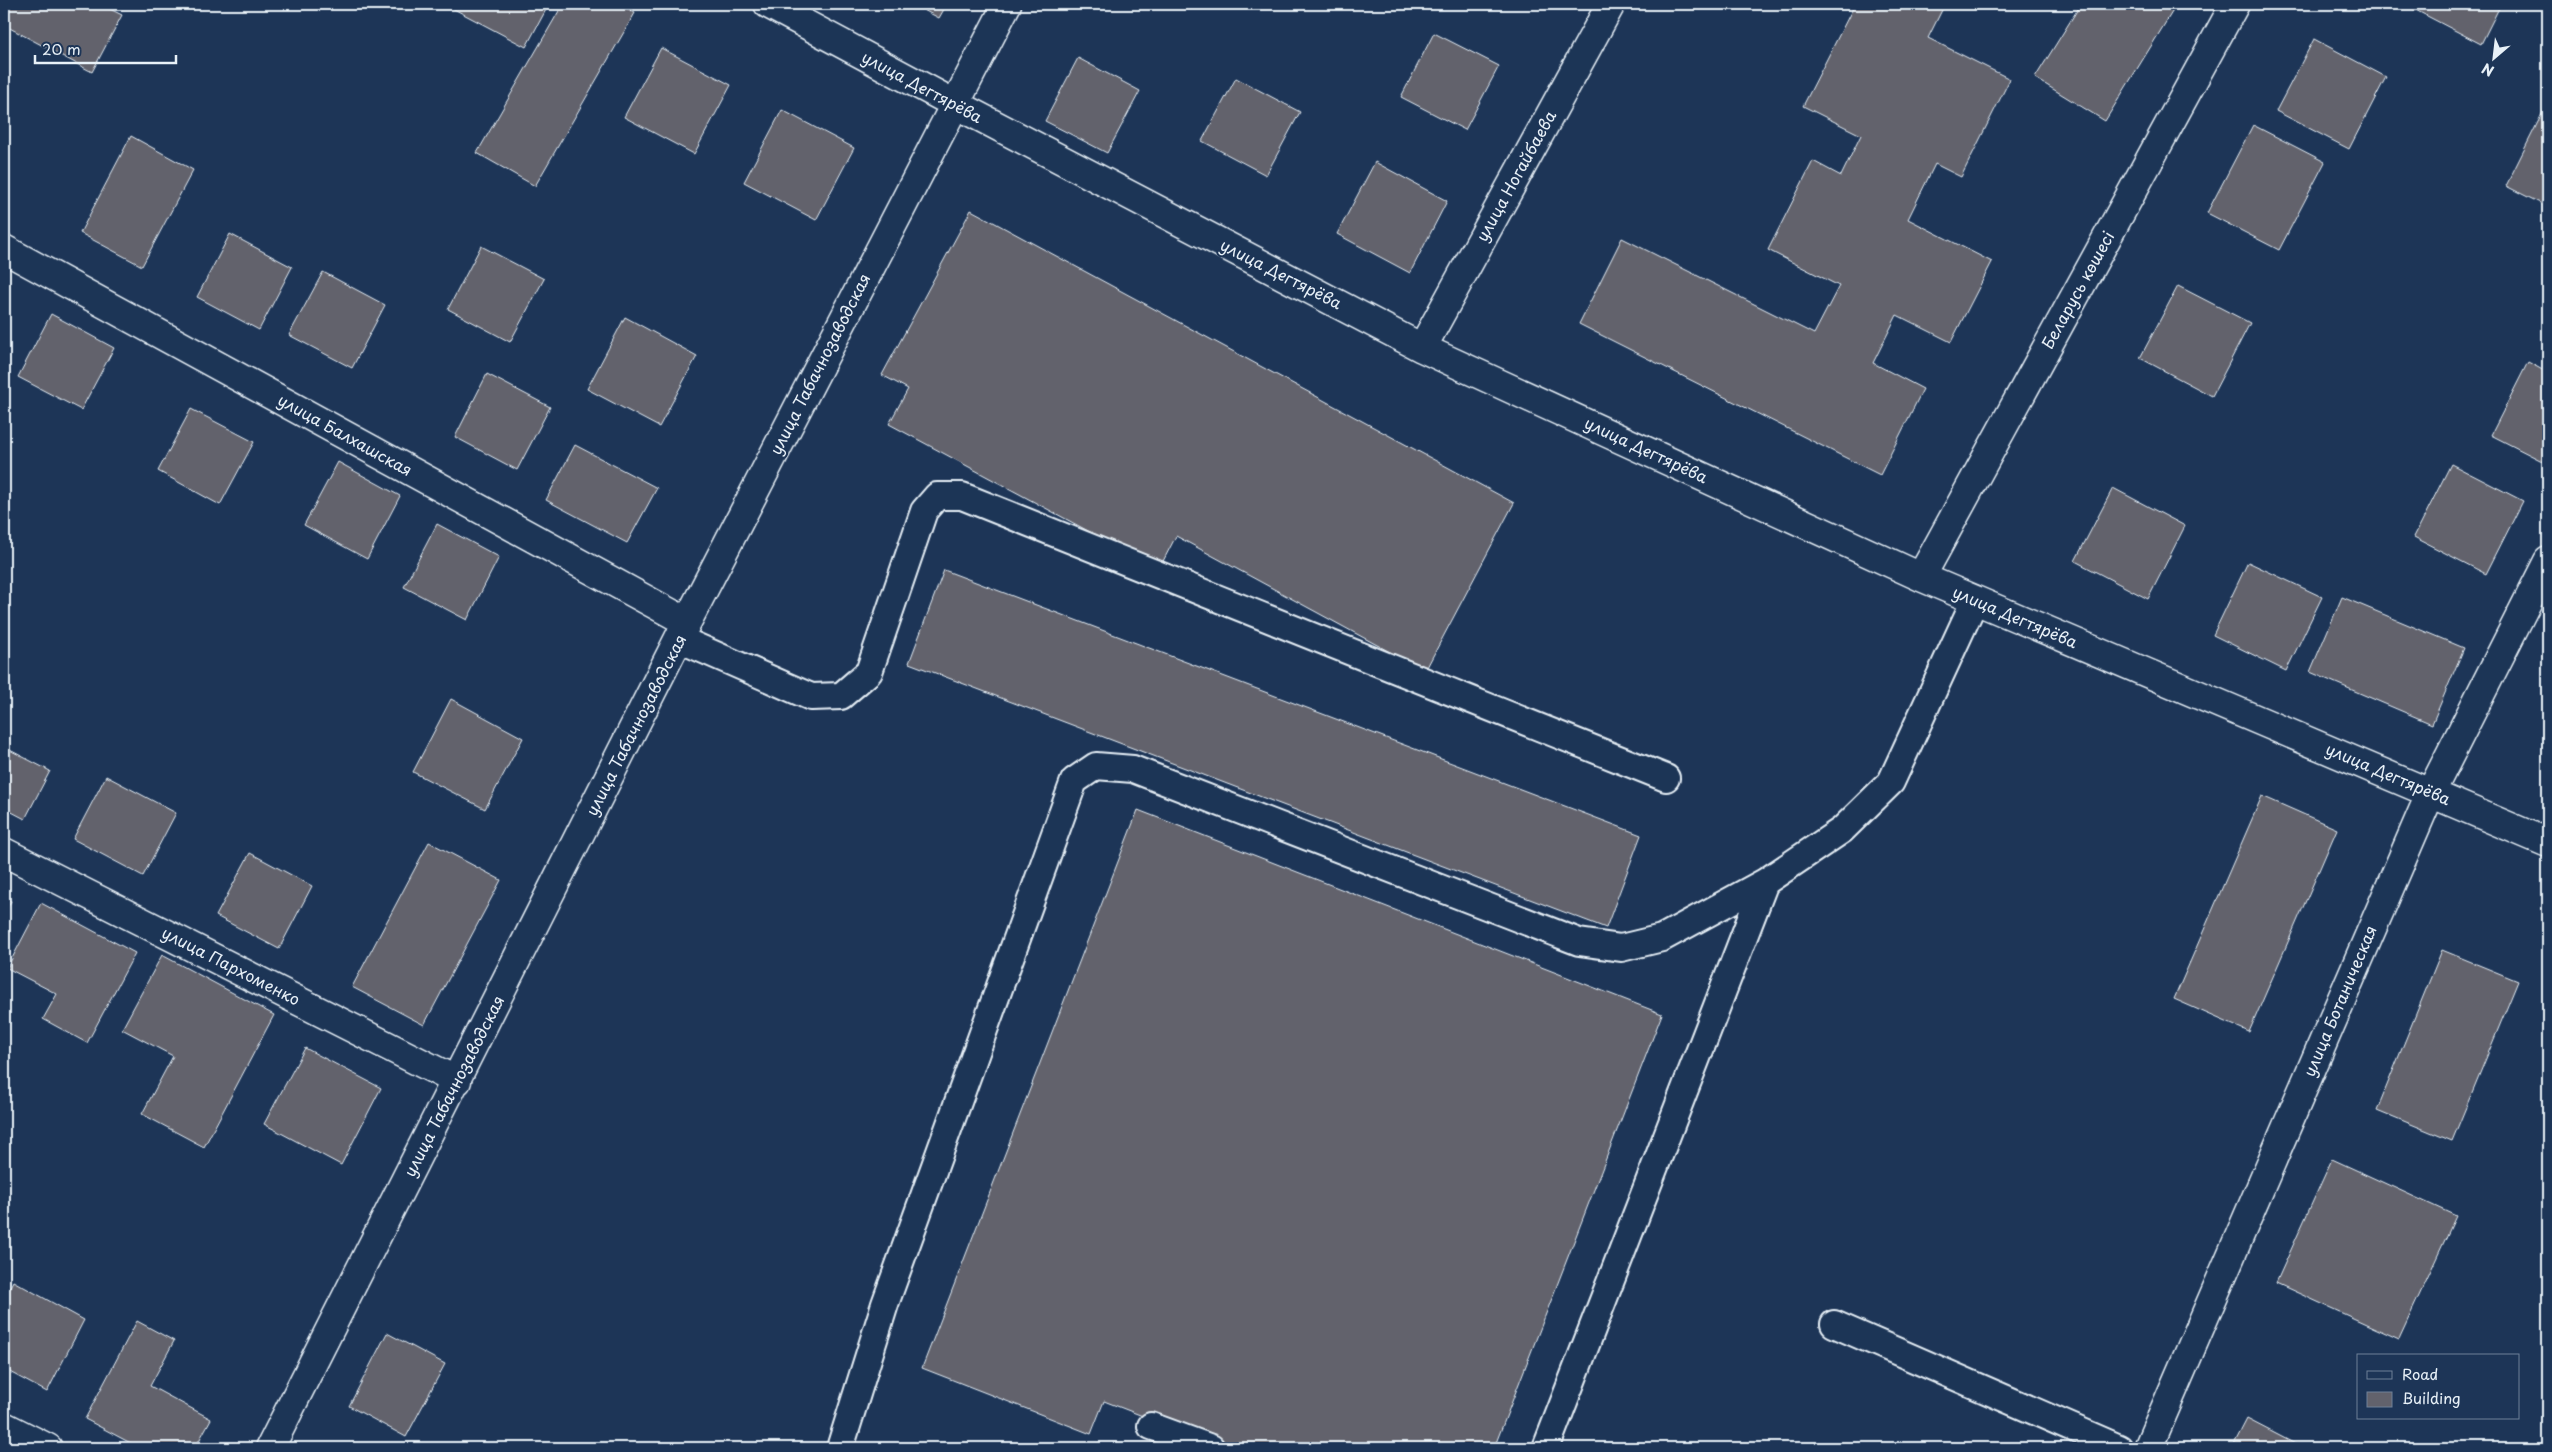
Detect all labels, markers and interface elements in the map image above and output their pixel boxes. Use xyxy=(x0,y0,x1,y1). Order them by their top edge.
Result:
scale bar xyxy=(35,32,176,64)
north arrow xyxy=(2470,32,2520,82)
text: 20 m xyxy=(42,37,81,60)
street label: улица Дегтярёва xyxy=(858,44,987,128)
text: N xyxy=(2478,58,2497,82)
street label: улица Ногайбаева xyxy=(1469,106,1561,245)
street label: Беларусь көшесі xyxy=(2035,226,2119,353)
street label: улица Дегтярёва xyxy=(1216,232,1346,314)
street label: улица Табачнозаводская xyxy=(763,269,875,458)
street label: улица Балхашская xyxy=(274,387,417,481)
street label: улица Дегтярёва xyxy=(1581,410,1712,488)
street label: улица Дегтярёва xyxy=(1949,579,2082,653)
street label: улица Табачнозаводская xyxy=(579,630,691,819)
street label: улица Дегтярёва xyxy=(2322,736,2455,810)
street label: улица Пархоменко xyxy=(158,920,305,1010)
street label: улица Ботаническая xyxy=(2296,921,2382,1080)
street label: улица Табачнозаводская xyxy=(397,991,509,1180)
legend xyxy=(2357,1354,2520,1420)
text: Road xyxy=(2402,1362,2438,1385)
text: Building xyxy=(2402,1386,2461,1409)

